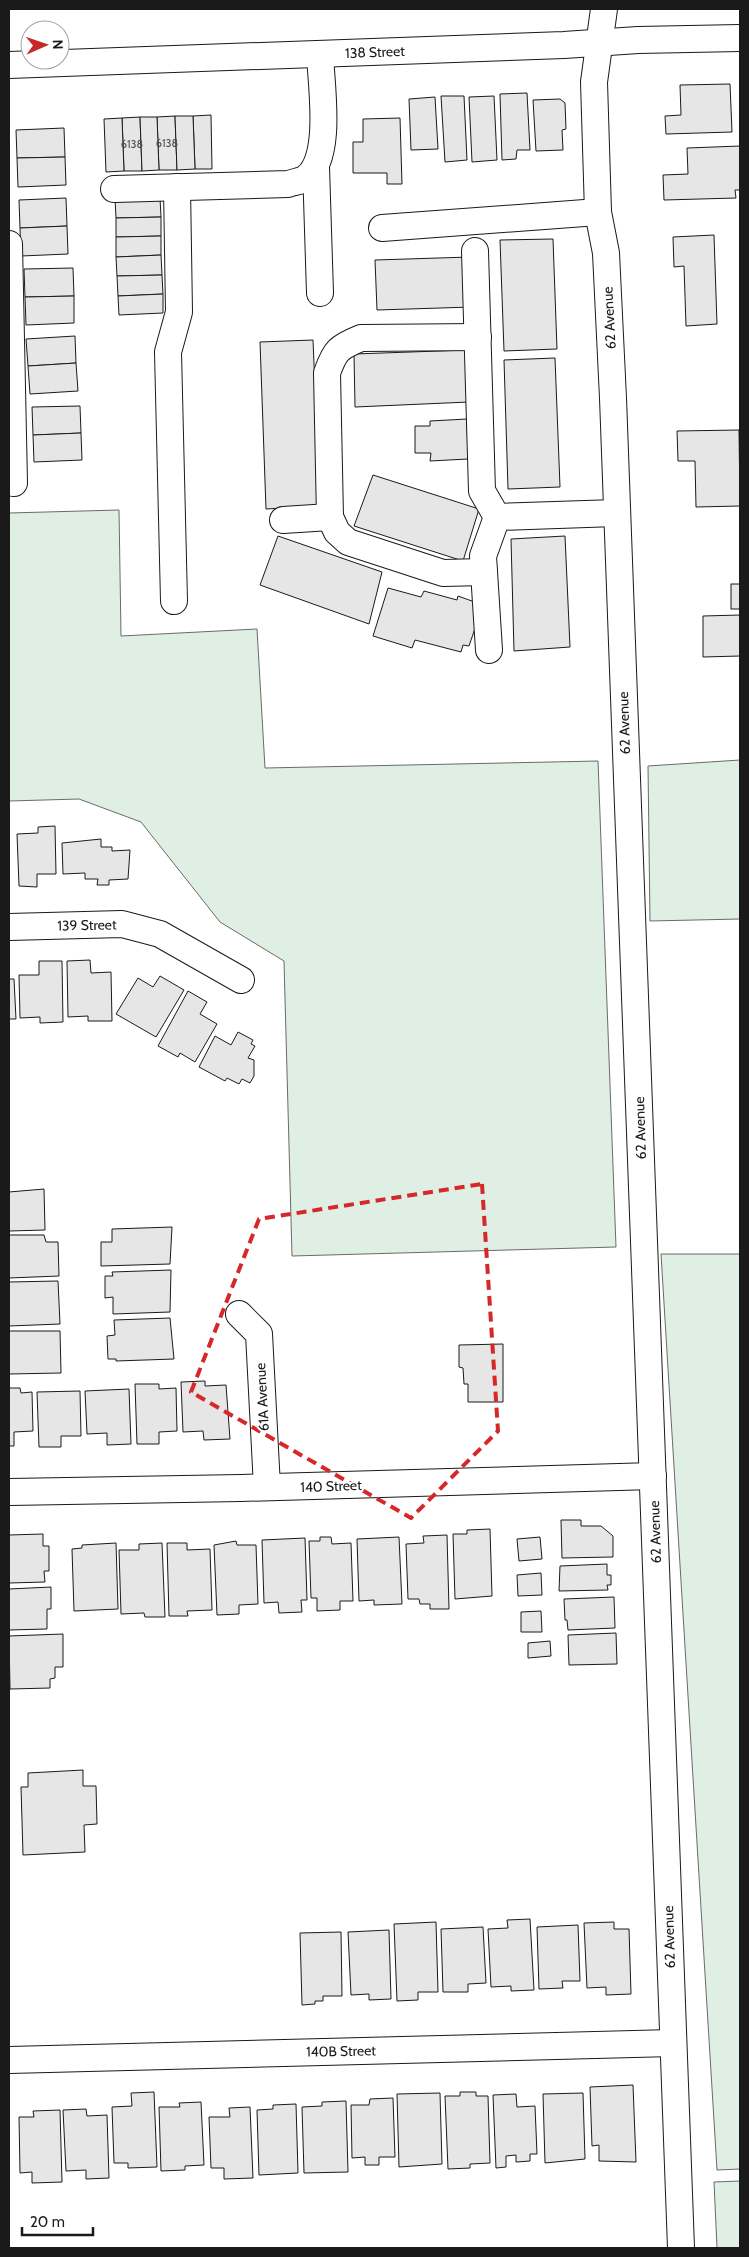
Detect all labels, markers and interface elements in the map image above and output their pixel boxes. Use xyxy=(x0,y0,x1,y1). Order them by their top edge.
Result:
north arrow xyxy=(20,20,70,70)
text: N xyxy=(49,39,67,50)
street label: 138 Street xyxy=(345,42,405,62)
house number: 6138 xyxy=(156,136,178,150)
house number: 6138 xyxy=(121,137,143,151)
street label: 62 Avenue xyxy=(598,286,620,350)
street label: 62 Avenue xyxy=(614,691,634,755)
street label: 139 Street xyxy=(57,915,117,935)
street label: 62 Avenue xyxy=(630,1096,650,1160)
street label: 61A Avenue xyxy=(251,1362,273,1432)
street label: 140 Street xyxy=(300,1476,362,1496)
street label: 62 Avenue xyxy=(645,1500,665,1564)
street label: 62 Avenue xyxy=(659,1905,679,1969)
street label: 140B Street xyxy=(306,2041,376,2061)
scale bar xyxy=(22,2204,94,2236)
text: 20 m xyxy=(30,2213,65,2231)

